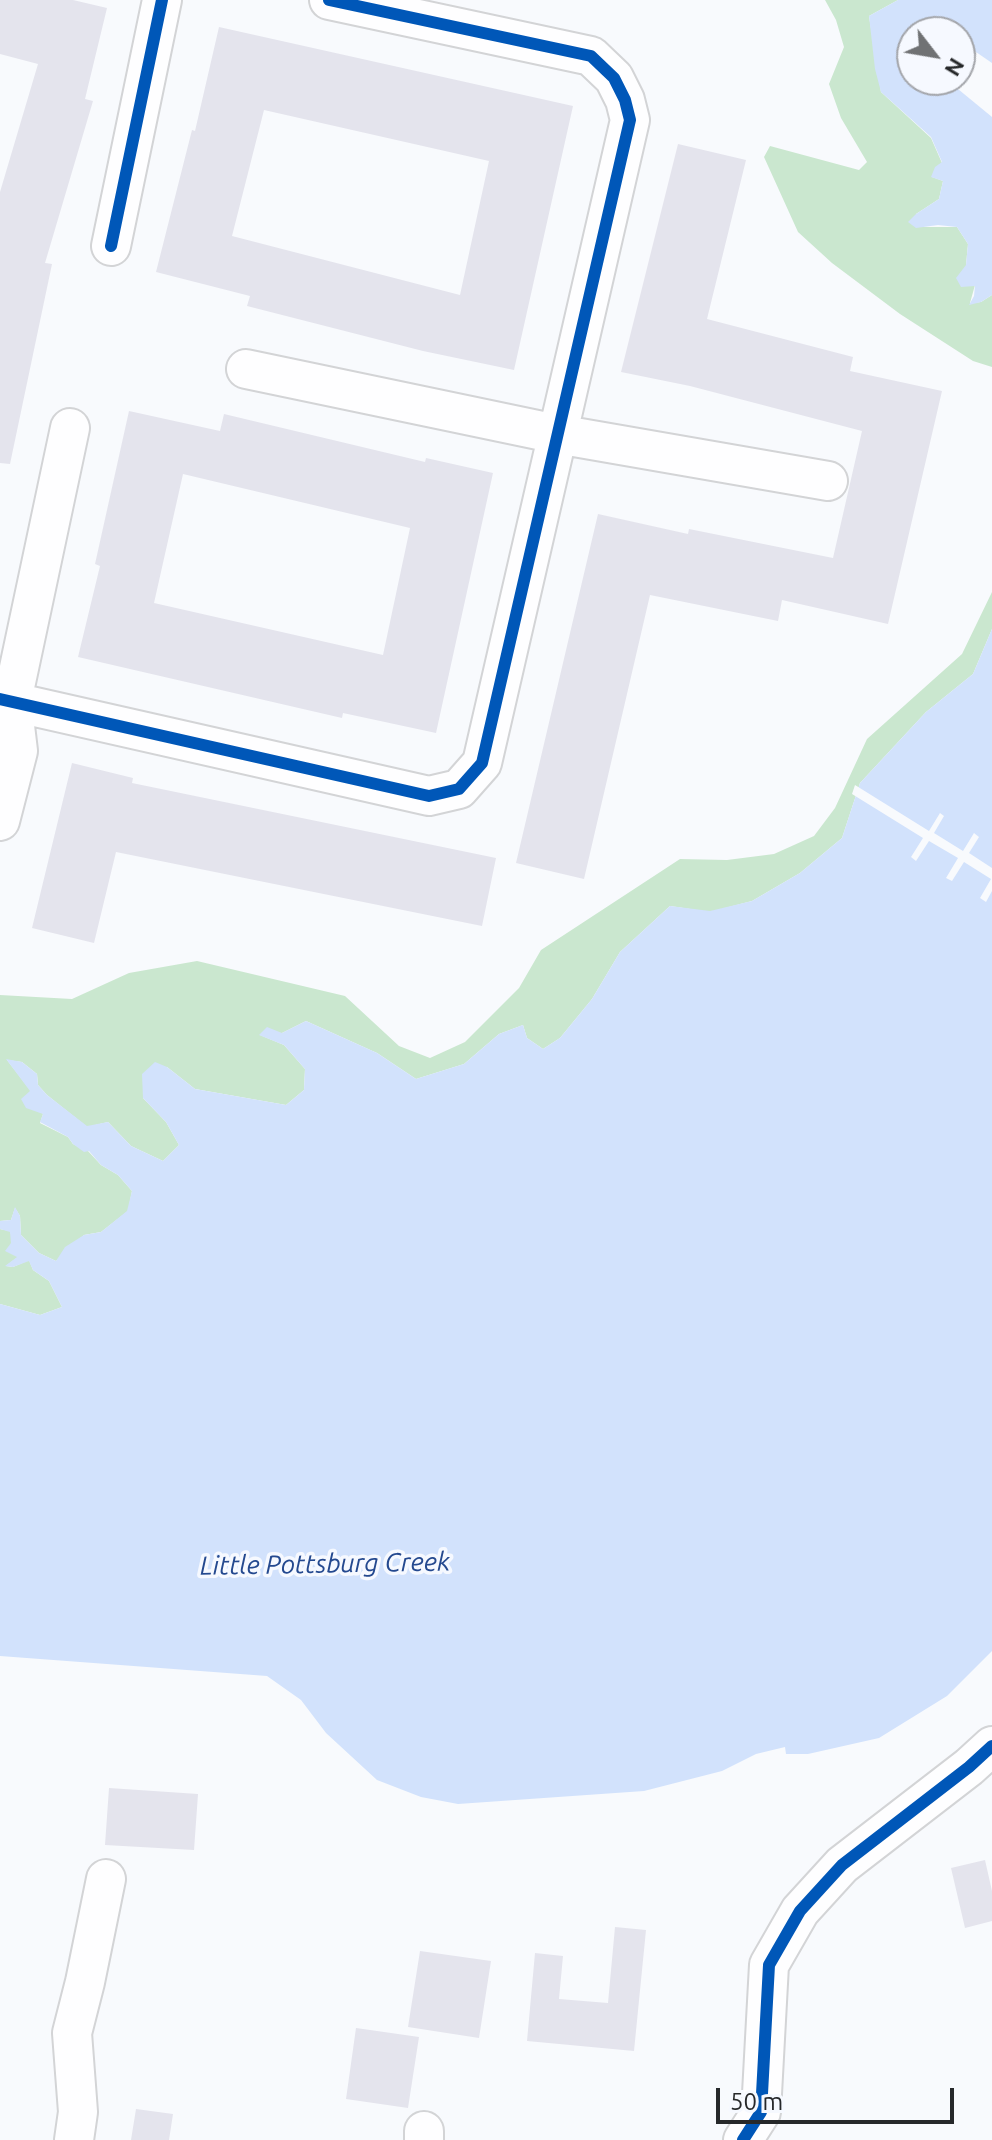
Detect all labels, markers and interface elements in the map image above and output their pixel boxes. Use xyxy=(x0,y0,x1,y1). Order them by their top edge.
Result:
north arrow xyxy=(896,16,976,96)
text: N xyxy=(940,54,970,81)
water label: Little Pottsburg Creek xyxy=(199,1546,451,1582)
scale bar xyxy=(720,2072,958,2122)
text: 50 m xyxy=(730,2088,783,2115)

